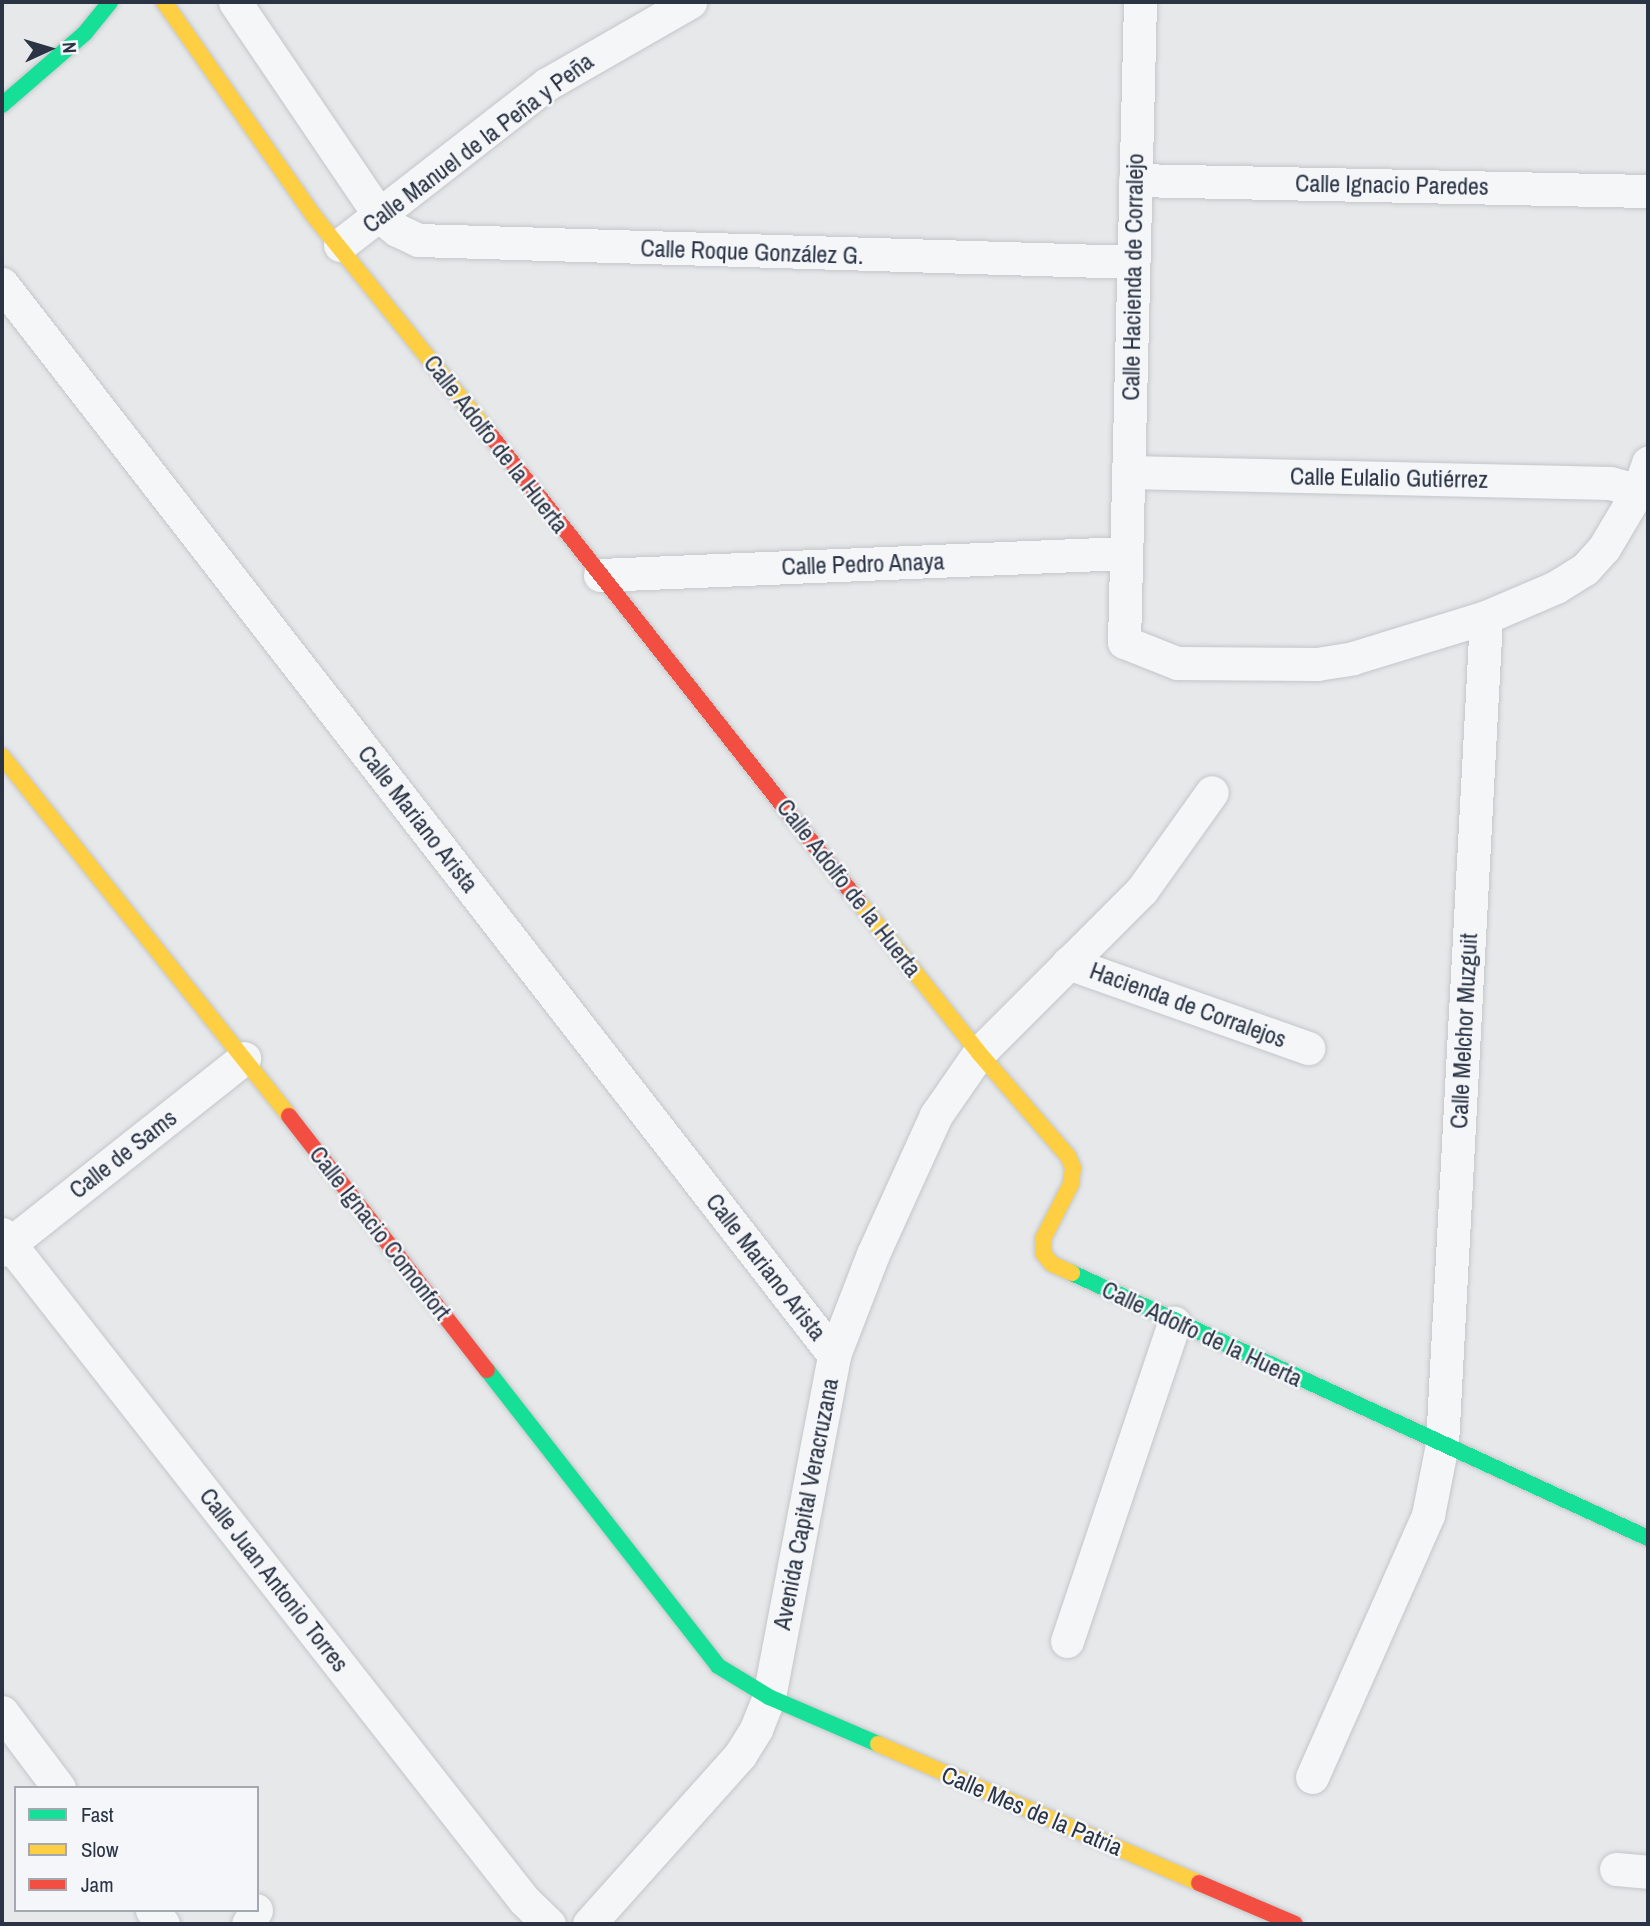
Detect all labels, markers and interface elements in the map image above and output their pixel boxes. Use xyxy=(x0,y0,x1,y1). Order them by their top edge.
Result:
north arrow xyxy=(14,14,84,84)
text: N xyxy=(57,41,83,54)
street label: Calle Manuel de la Peña y Peña xyxy=(357,47,599,239)
street label: Calle Hacienda de Corralejo xyxy=(1116,153,1150,401)
street label: Calle Ignacio Paredes xyxy=(1295,169,1489,201)
street label: Calle Roque González G. xyxy=(640,234,864,270)
street label: Calle Adolfo de la Huerta xyxy=(417,349,575,539)
street label: Calle Eulalio Gutiérrez xyxy=(1290,462,1488,494)
street label: Calle Pedro Anaya xyxy=(781,547,945,581)
street label: Calle Mariano Arista xyxy=(351,739,485,899)
street label: Calle Adolfo de la Huerta xyxy=(770,793,928,983)
street label: Calle Melchor Muzguit xyxy=(1444,932,1484,1130)
street label: Hacienda de Corralejos xyxy=(1086,956,1290,1054)
street label: Calle de Sams xyxy=(64,1103,182,1205)
street label: Calle Ignacio Comonfort xyxy=(303,1141,457,1325)
street label: Calle Mariano Arista xyxy=(699,1187,833,1347)
street label: Calle Adolfo de la Huerta xyxy=(1097,1275,1307,1393)
street label: Avenida Capital Veracruzana xyxy=(767,1376,845,1632)
street label: Calle Juan Antonio Torres xyxy=(193,1482,355,1678)
street label: Calle Mes de la Patria xyxy=(937,1760,1127,1862)
legend xyxy=(14,1786,259,1912)
text: Fast xyxy=(81,1800,114,1829)
text: Slow xyxy=(81,1835,118,1864)
text: Jam xyxy=(81,1870,114,1899)

